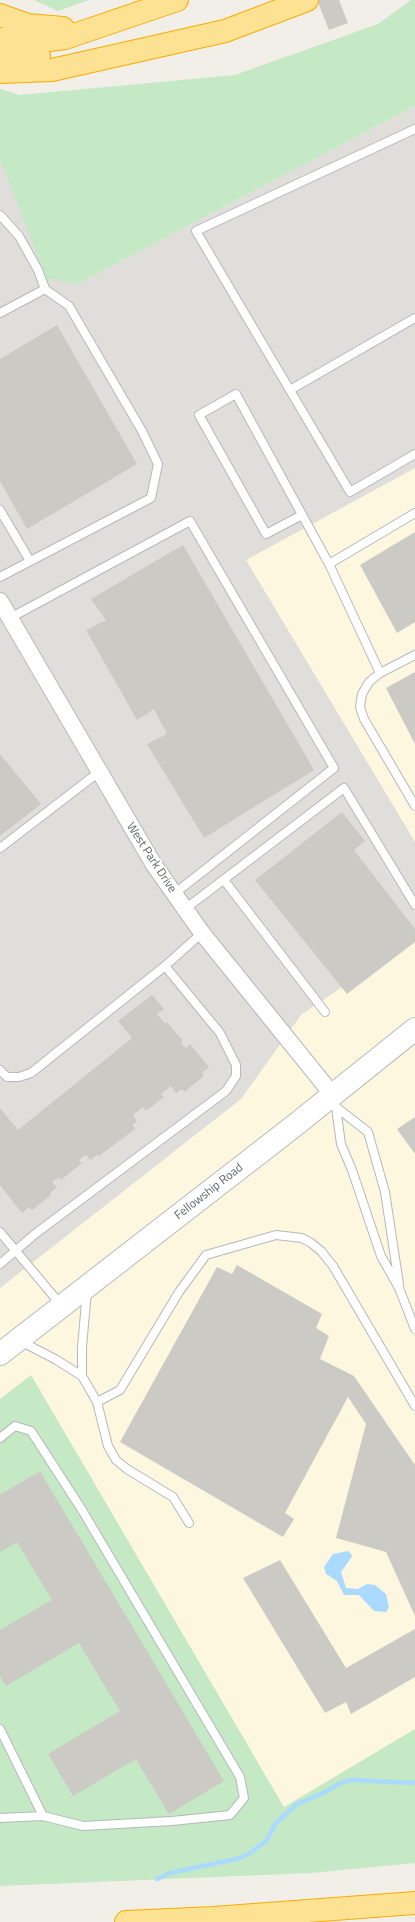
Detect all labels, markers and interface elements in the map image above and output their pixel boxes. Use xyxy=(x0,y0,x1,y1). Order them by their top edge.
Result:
street label: West Park Drive xyxy=(123,820,179,896)
street label: Fellowship Road xyxy=(172,1161,246,1223)

